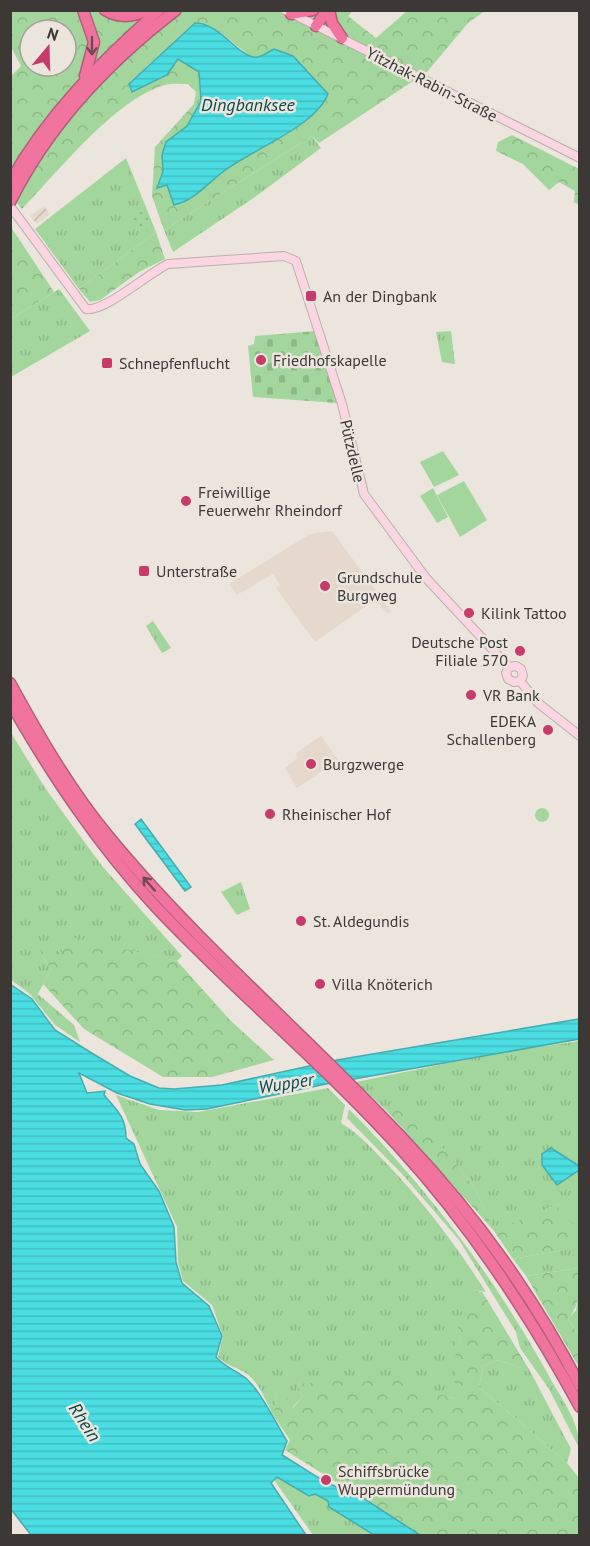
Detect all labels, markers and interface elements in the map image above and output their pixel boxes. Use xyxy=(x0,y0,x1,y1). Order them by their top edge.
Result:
north arrow xyxy=(18,18,78,78)
text: N xyxy=(45,23,61,45)
one-way arrow xyxy=(86,35,98,55)
street label: Yitzhak-Rabin-Straße xyxy=(363,42,501,126)
water label: Dingbanksee xyxy=(201,93,296,116)
place label: An der Dingbank xyxy=(323,286,437,306)
marker: An der Dingbank xyxy=(304,289,318,303)
place label: Friedhofskapelle xyxy=(273,350,387,370)
place label: Schnepfenflucht xyxy=(119,353,231,373)
marker: Friedhofskapelle xyxy=(254,353,268,367)
marker: Schnepfenflucht xyxy=(100,356,114,370)
street label: Pützdelle xyxy=(336,418,370,484)
place label: Freiwillige Feuerwehr Rheindorf xyxy=(198,482,343,520)
marker: Freiwillige Feuerwehr Rheindorf xyxy=(179,494,193,508)
place label: Unterstraße xyxy=(156,561,237,581)
marker: Unterstraße xyxy=(137,564,151,578)
place label: Grundschule Burgweg xyxy=(337,567,422,605)
marker: Grundschule Burgweg xyxy=(318,579,332,593)
place label: Kilink Tattoo xyxy=(481,603,567,623)
marker: Kilink Tattoo xyxy=(462,606,476,620)
place label: Deutsche Post Filiale 570 xyxy=(411,632,509,670)
marker: Deutsche Post Filiale 570 xyxy=(513,644,527,658)
place label: VR Bank xyxy=(482,685,540,705)
marker: VR Bank xyxy=(464,688,478,702)
place label: EDEKA Schallenberg xyxy=(447,711,537,749)
marker: EDEKA Schallenberg xyxy=(541,723,555,737)
place label: Burgzwerge xyxy=(323,754,404,774)
marker: Burgzwerge xyxy=(304,757,318,771)
place label: Rheinischer Hof xyxy=(282,804,391,824)
marker: Rheinischer Hof xyxy=(263,807,277,821)
one-way arrow xyxy=(143,876,156,892)
place label: St. Aldegundis xyxy=(313,911,410,931)
marker: St. Aldegundis xyxy=(294,914,308,928)
place label: Villa Knöterich xyxy=(331,974,433,994)
marker: Villa Knöterich xyxy=(313,977,327,991)
water label: Wupper xyxy=(257,1067,316,1099)
water label: Rhein xyxy=(64,1398,106,1446)
place label: Schiffsbrücke Wuppermündung xyxy=(338,1461,455,1499)
marker: Schiffsbrücke Wuppermündung xyxy=(319,1473,333,1487)

